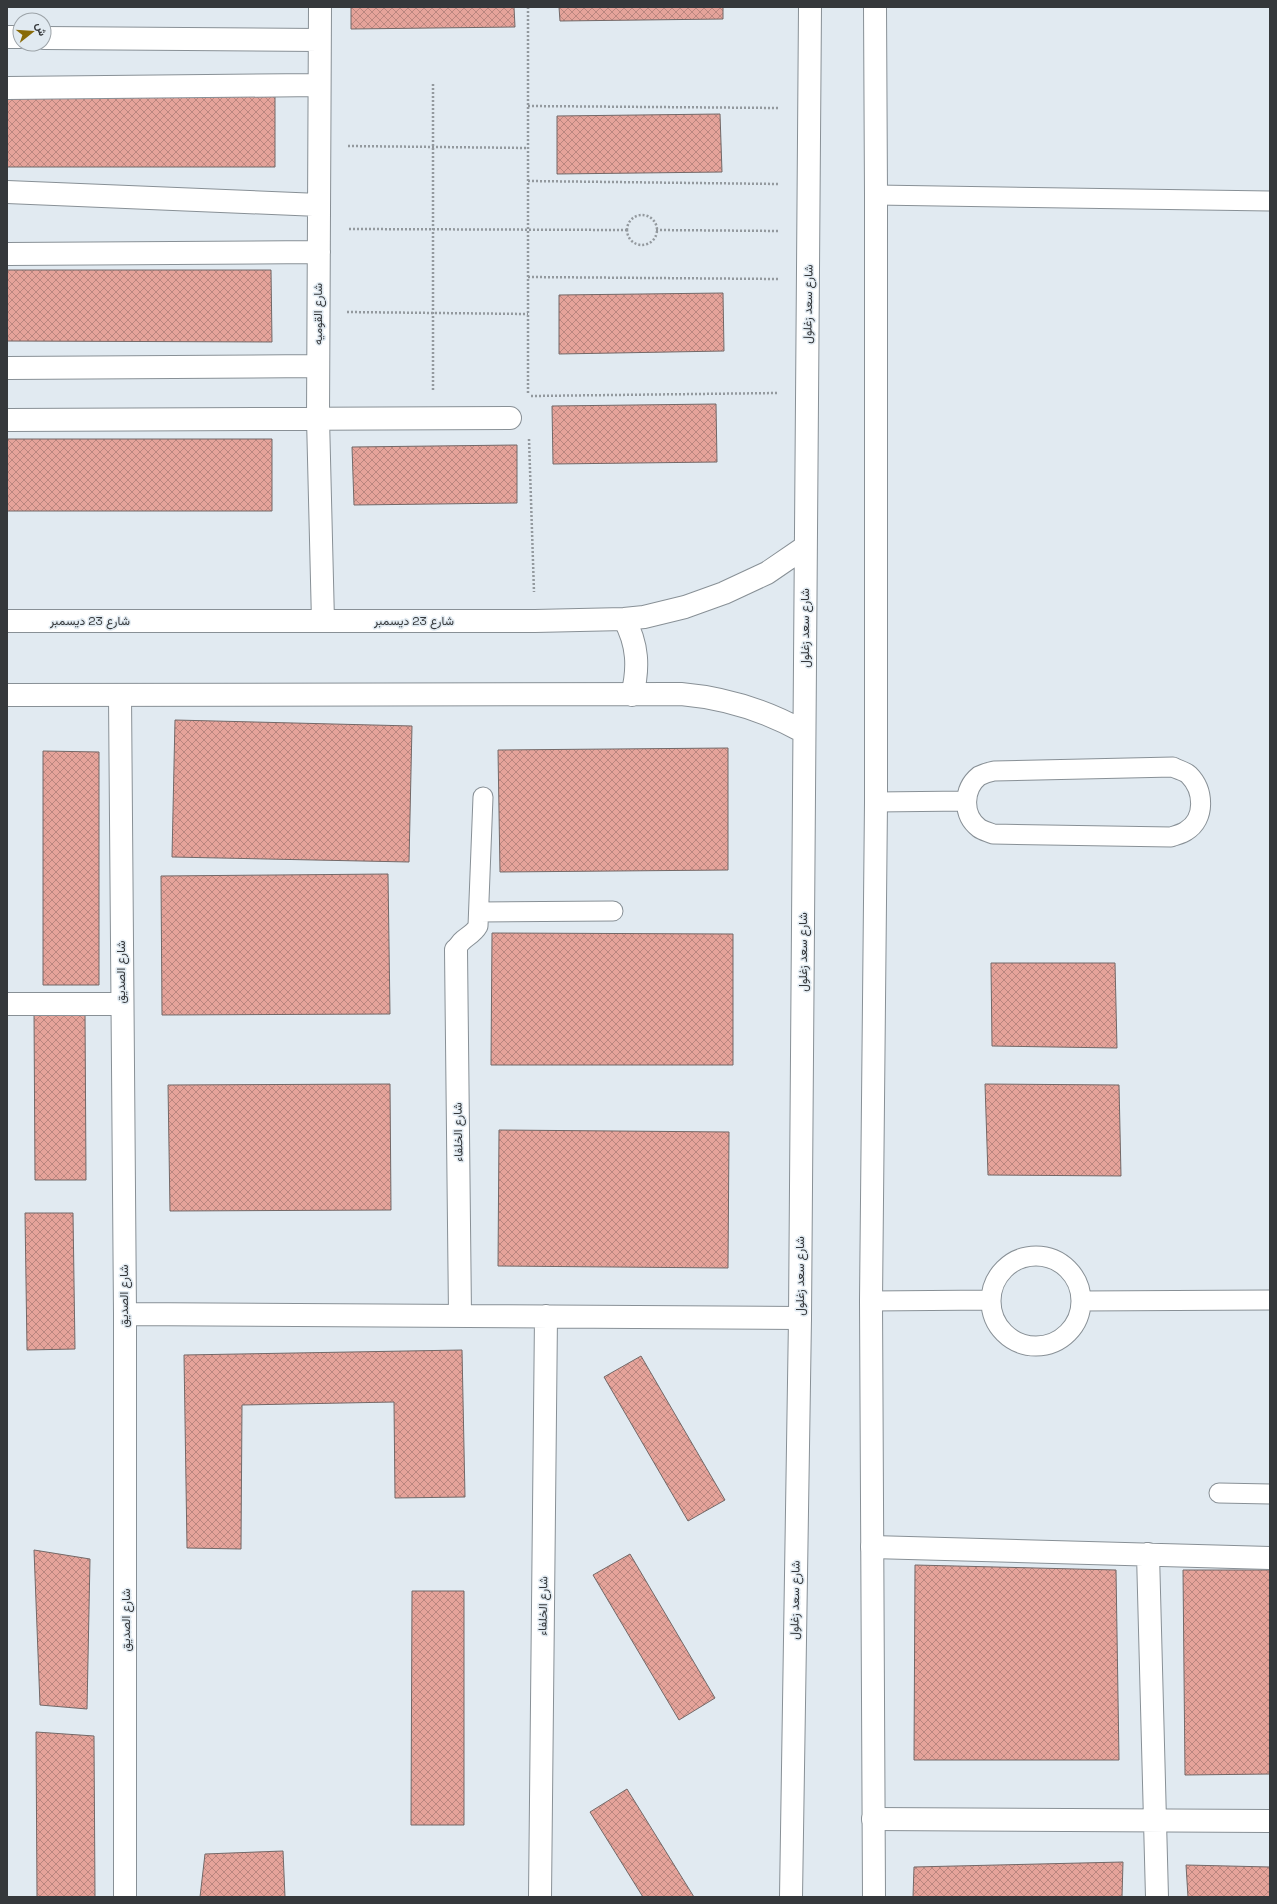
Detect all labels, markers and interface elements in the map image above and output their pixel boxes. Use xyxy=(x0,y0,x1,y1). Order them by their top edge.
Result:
north arrow xyxy=(12,12,52,52)
text: ش xyxy=(33,21,50,37)
street label: شارع سعد زغلول xyxy=(799,264,818,344)
street label: شارع القوميه xyxy=(310,283,327,345)
street label: شارع سعد زغلول xyxy=(797,588,814,668)
street label: شارع 23 ديسمبر xyxy=(49,613,130,630)
street label: شارع 23 ديسمبر xyxy=(373,613,454,630)
street label: شارع سعد زغلول xyxy=(795,912,812,992)
street label: شارع الصديق xyxy=(113,940,130,1004)
street label: شارع الخلفاء xyxy=(449,1102,468,1162)
street label: شارع سعد زغلول xyxy=(792,1236,809,1316)
street label: شارع الصديق xyxy=(116,1264,133,1328)
street label: شارع سعد زغلول xyxy=(786,1560,805,1640)
street label: شارع الخلفاء xyxy=(534,1576,553,1636)
street label: شارع الصديق xyxy=(118,1588,135,1652)

